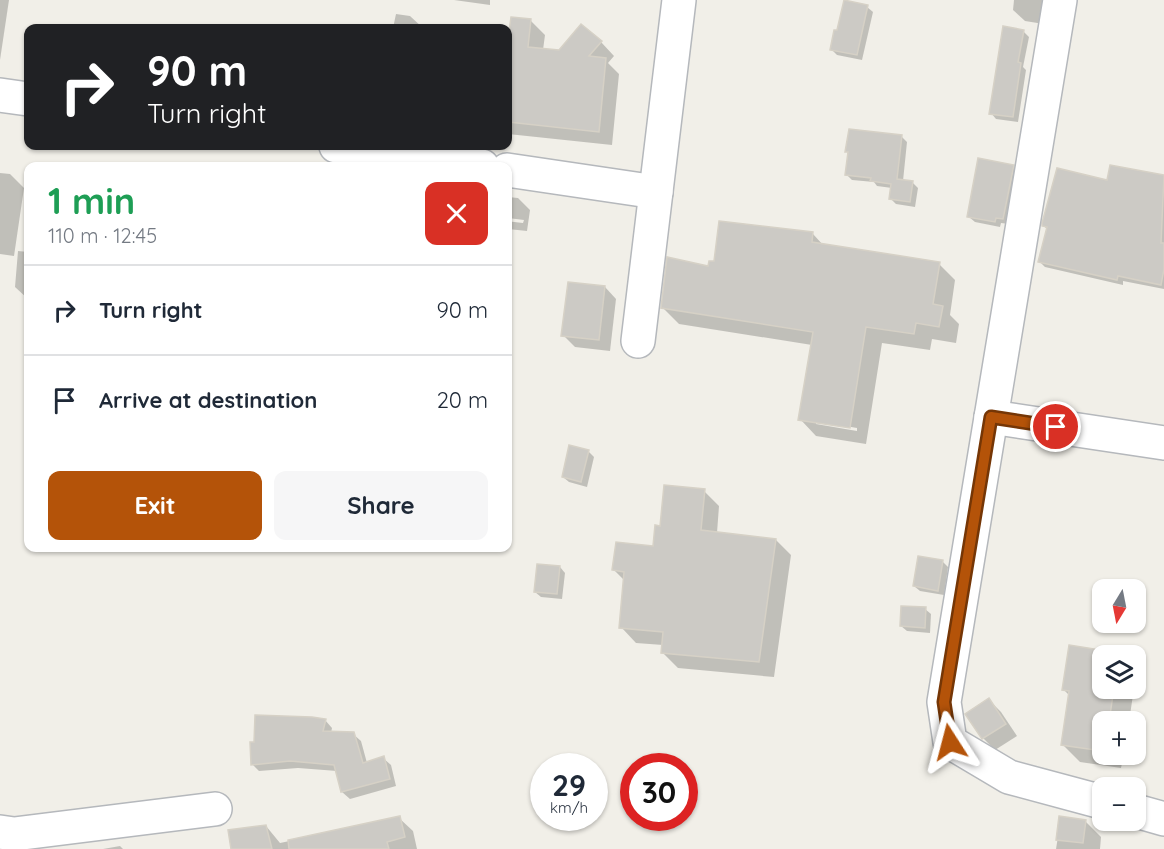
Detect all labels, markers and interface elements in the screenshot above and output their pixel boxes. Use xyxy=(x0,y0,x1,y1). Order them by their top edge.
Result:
text: 90 m xyxy=(147,44,247,97)
icon: right xyxy=(48,48,126,126)
text: Turn right xyxy=(147,96,266,130)
text: 1 min xyxy=(48,178,135,223)
button: close xyxy=(425,182,488,245)
text: 110 m · 12:45 xyxy=(48,223,157,248)
icon: right xyxy=(48,294,81,327)
text: Turn right xyxy=(99,296,203,324)
text: 90 m xyxy=(437,296,488,324)
icon: arrive xyxy=(48,384,81,417)
text: Arrive at destination xyxy=(99,386,317,414)
text: 20 m xyxy=(437,386,488,414)
pin xyxy=(1030,401,1081,452)
icon: arrive xyxy=(1039,410,1072,443)
button: Exit xyxy=(48,471,262,540)
button: Share xyxy=(274,471,488,540)
north arrow xyxy=(1092,579,1146,633)
map controls xyxy=(1092,579,1146,831)
button: layers xyxy=(1092,645,1146,699)
position arrow xyxy=(918,710,982,774)
button: + xyxy=(1092,711,1146,765)
speed limit sign: 30 xyxy=(620,753,698,831)
text: 29 xyxy=(552,766,586,804)
button: − xyxy=(1092,777,1146,831)
text: km/h xyxy=(550,798,588,817)

